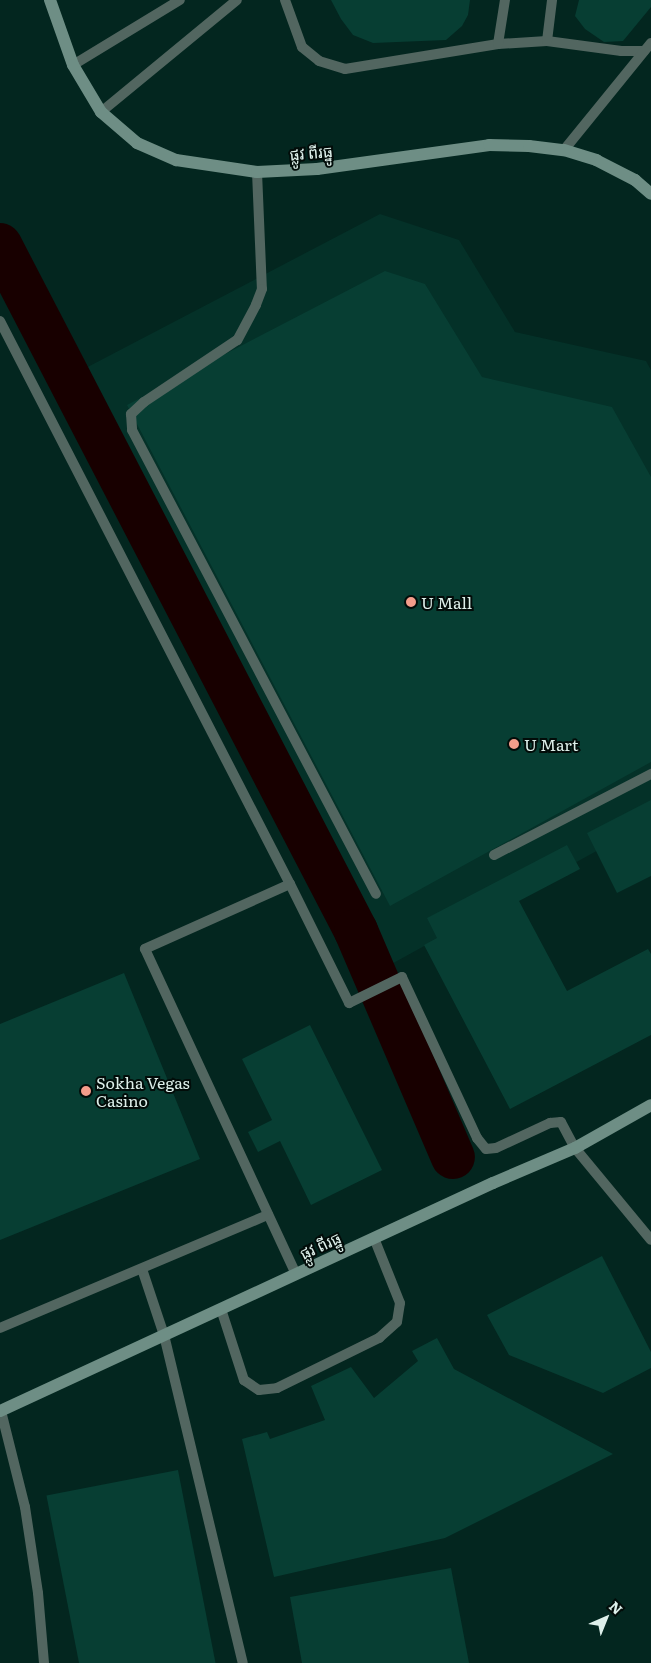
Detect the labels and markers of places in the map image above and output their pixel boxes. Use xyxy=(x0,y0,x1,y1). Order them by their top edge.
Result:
place label: U Mall xyxy=(421,592,472,612)
marker: U Mall xyxy=(405,596,417,608)
place label: U Mart xyxy=(524,734,578,754)
marker: U Mart xyxy=(508,738,520,750)
place label: Sokha Vegas Casino xyxy=(96,1072,190,1110)
marker: Sokha Vegas Casino xyxy=(80,1085,92,1097)

